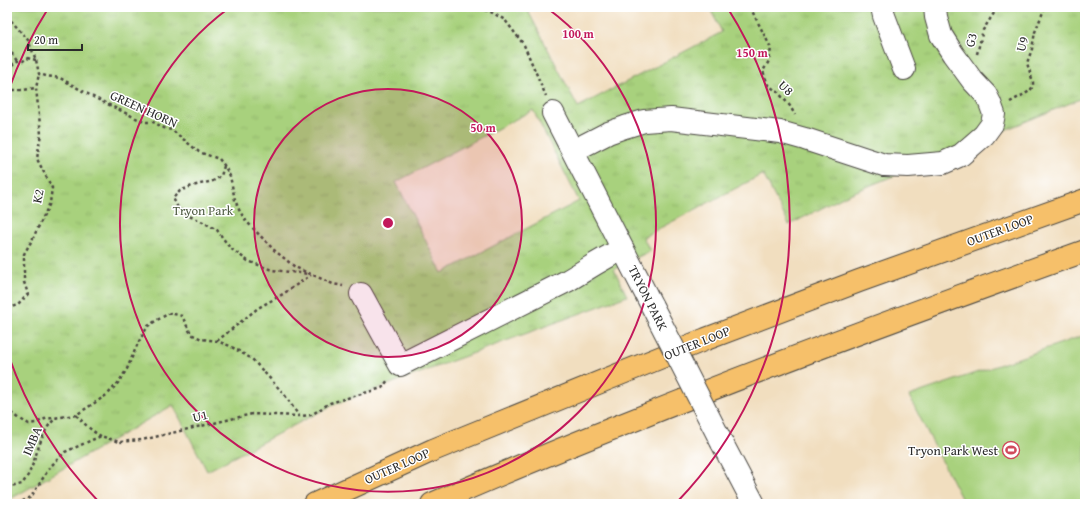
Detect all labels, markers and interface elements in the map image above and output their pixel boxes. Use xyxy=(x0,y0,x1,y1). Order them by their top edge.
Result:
text: 100 m xyxy=(562,25,595,42)
scale bar xyxy=(28,26,82,52)
text: 20 m xyxy=(34,31,58,48)
street label: G3 xyxy=(960,31,982,49)
street label: U9 xyxy=(1011,35,1033,53)
text: 150 m xyxy=(736,44,769,61)
street label: U8 xyxy=(774,76,798,100)
street label: GREEN HORN xyxy=(107,86,181,133)
text: 50 m xyxy=(470,119,496,136)
street label: K2 xyxy=(27,187,49,205)
park label: Tryon Park xyxy=(173,201,234,220)
street label: OUTER LOOP xyxy=(964,209,1036,251)
centre of rings xyxy=(381,216,395,230)
street label: TRYON PARK xyxy=(624,262,673,334)
street label: OUTER LOOP xyxy=(661,321,733,365)
street label: U1 xyxy=(191,405,209,427)
street label: IMBA xyxy=(17,423,47,458)
sports icon: Tryon Park West xyxy=(1001,440,1021,460)
place label: Tryon Park West xyxy=(908,441,998,460)
street label: OUTER LOOP xyxy=(361,443,433,489)

